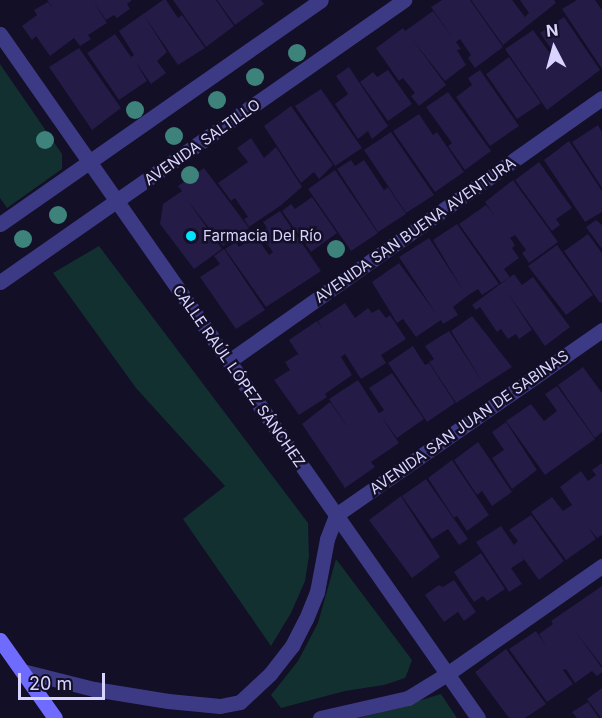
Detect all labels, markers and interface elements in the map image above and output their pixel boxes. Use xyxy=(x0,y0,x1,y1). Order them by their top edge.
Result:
north arrow xyxy=(524,18,584,78)
text: N xyxy=(545,20,559,41)
street label: AVENIDA SALTILLO xyxy=(140,95,264,189)
street label: AVENIDA SAN BUENA AVENTURA xyxy=(311,153,519,307)
place label: Farmacia Del Río xyxy=(203,227,322,245)
marker: Farmacia Del Río xyxy=(184,229,198,243)
street label: CALLE RAÚL LÓPEZ SÁNCHEZ xyxy=(169,281,309,471)
street label: AVENIDA SAN JUAN DE SABINAS xyxy=(366,346,572,498)
scale bar xyxy=(21,661,108,699)
text: 20 m xyxy=(29,673,72,694)

